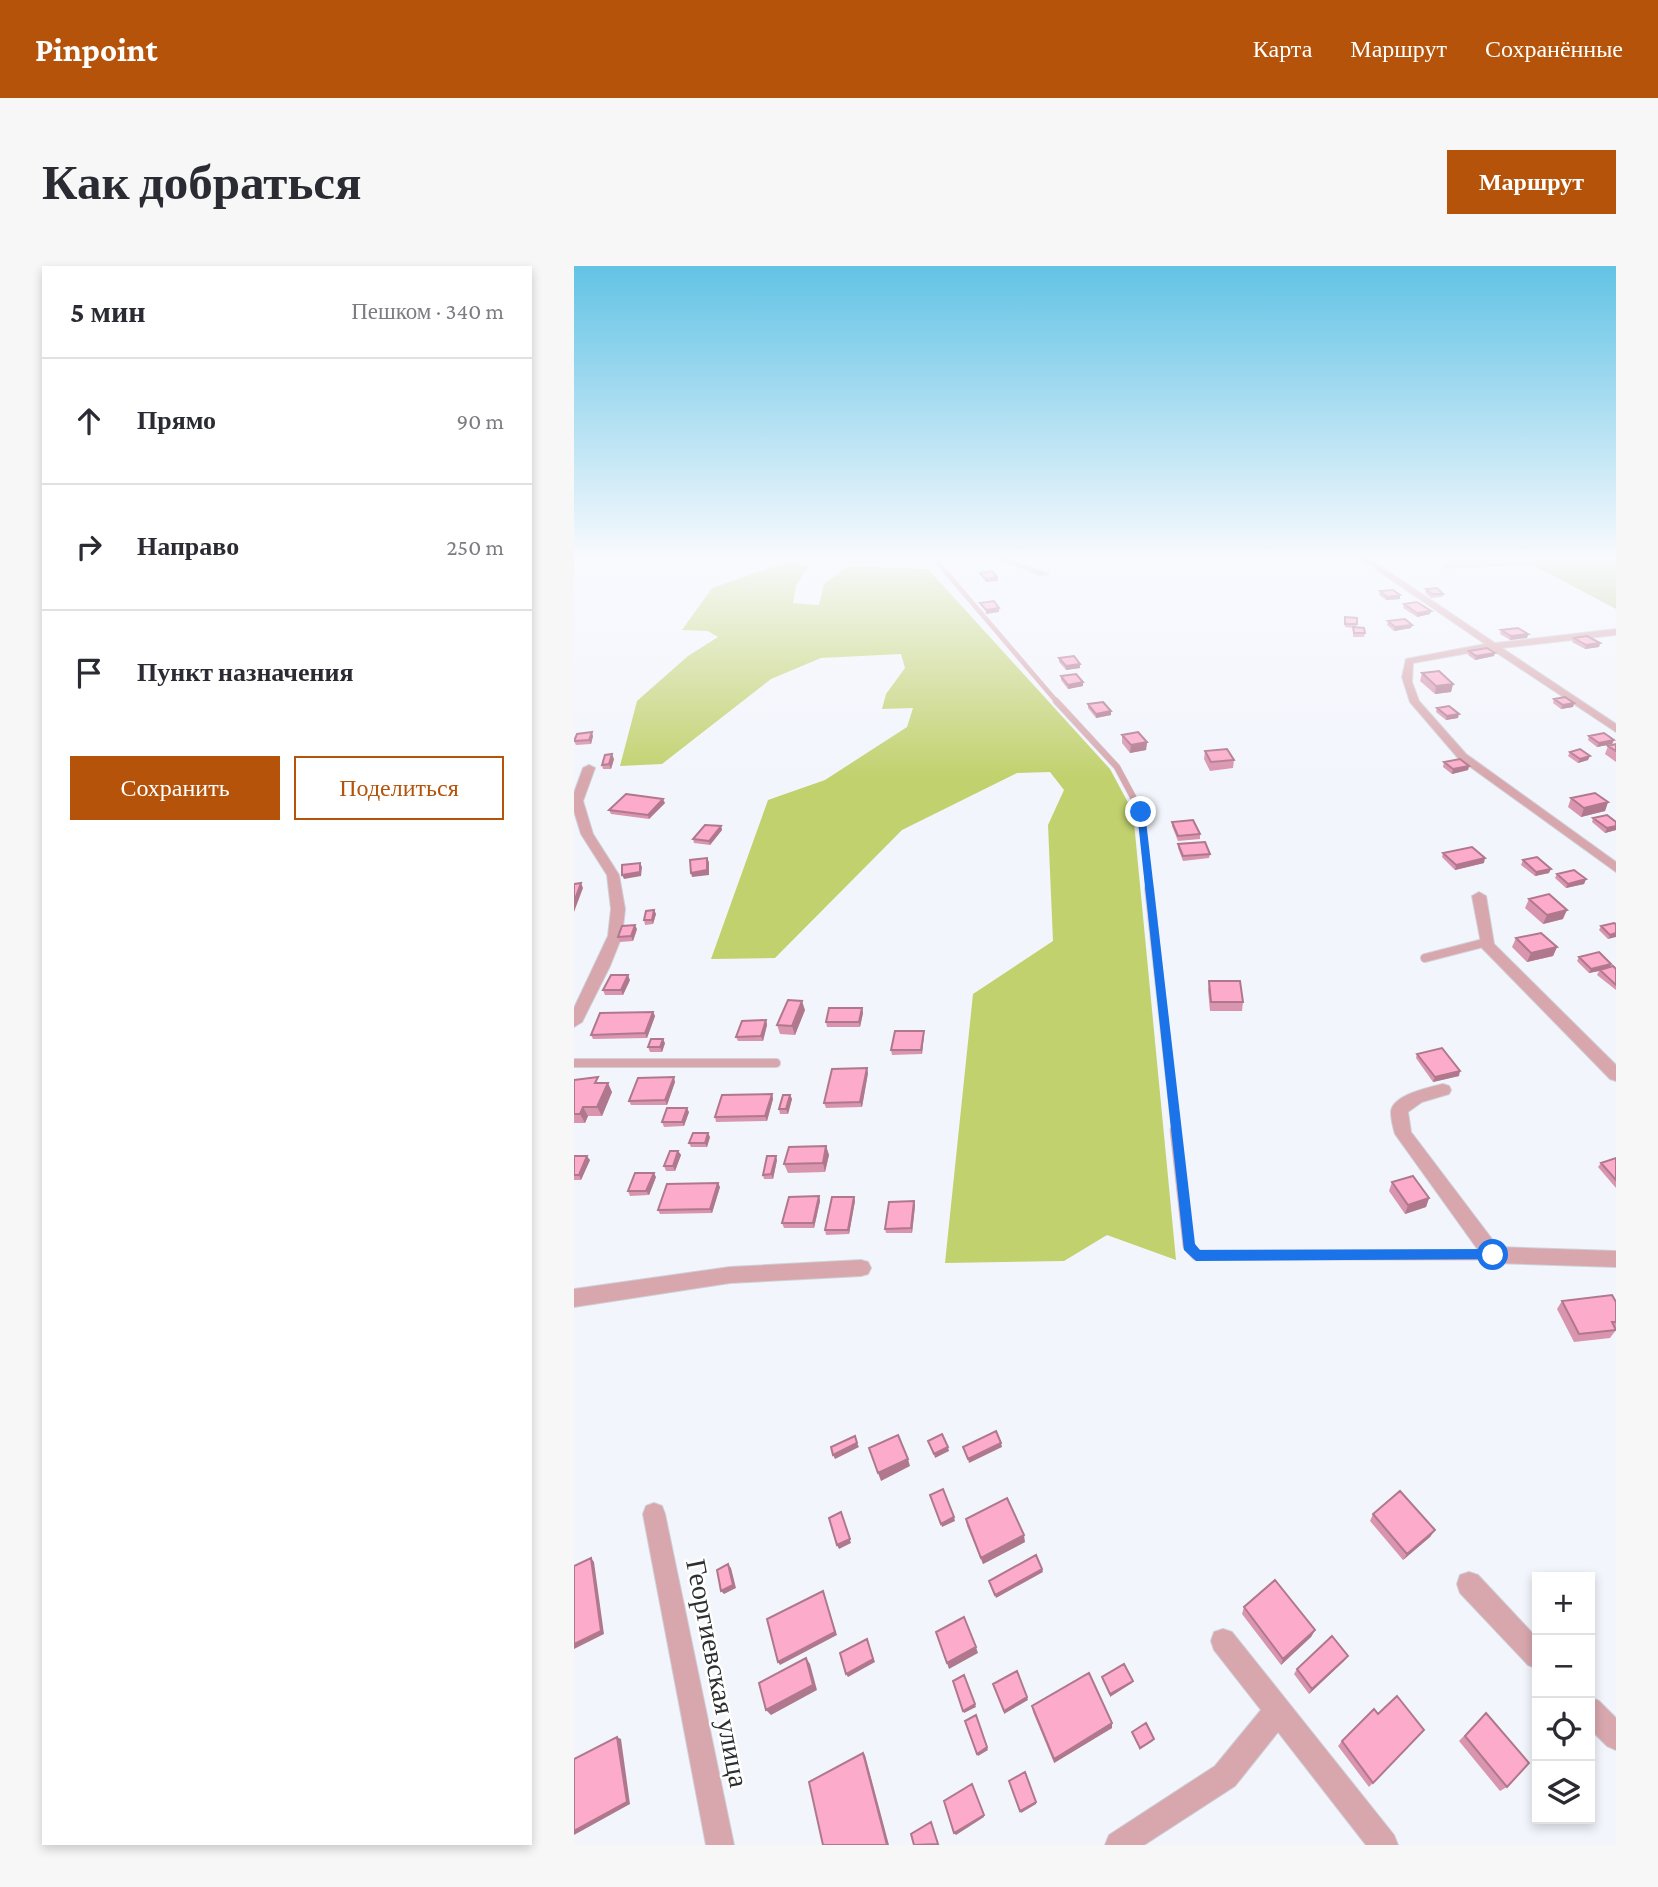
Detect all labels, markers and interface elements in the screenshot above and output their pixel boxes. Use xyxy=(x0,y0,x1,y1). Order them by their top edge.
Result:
text: Pinpoint xyxy=(35,31,158,68)
text: Карта xyxy=(1253,35,1312,62)
text: Маршрут xyxy=(1350,35,1447,62)
text: Сохранённые xyxy=(1485,35,1623,62)
button: Маршрут xyxy=(1447,150,1616,214)
text: Как добраться xyxy=(42,155,362,210)
text: 5 мин xyxy=(70,295,145,328)
text: Пешком · 340 m xyxy=(351,298,504,324)
icon: ahead xyxy=(70,402,108,440)
text: Прямо xyxy=(137,406,216,435)
text: 90 m xyxy=(457,408,504,434)
icon: right xyxy=(70,528,108,566)
text: Направо xyxy=(137,532,239,561)
text: 250 m xyxy=(446,534,504,560)
icon: arrive xyxy=(70,654,108,692)
text: Пункт назначения xyxy=(137,658,354,687)
button: Сохранить xyxy=(70,756,280,820)
button: Поделиться xyxy=(294,756,504,820)
route end xyxy=(1125,796,1156,827)
route start xyxy=(1477,1239,1508,1270)
street label: Георгиевская улица xyxy=(680,1556,755,1790)
map controls xyxy=(1532,1572,1595,1824)
button: + xyxy=(1532,1572,1595,1635)
button: − xyxy=(1532,1635,1595,1698)
button: locate xyxy=(1532,1698,1595,1761)
button: layers xyxy=(1532,1761,1595,1824)

